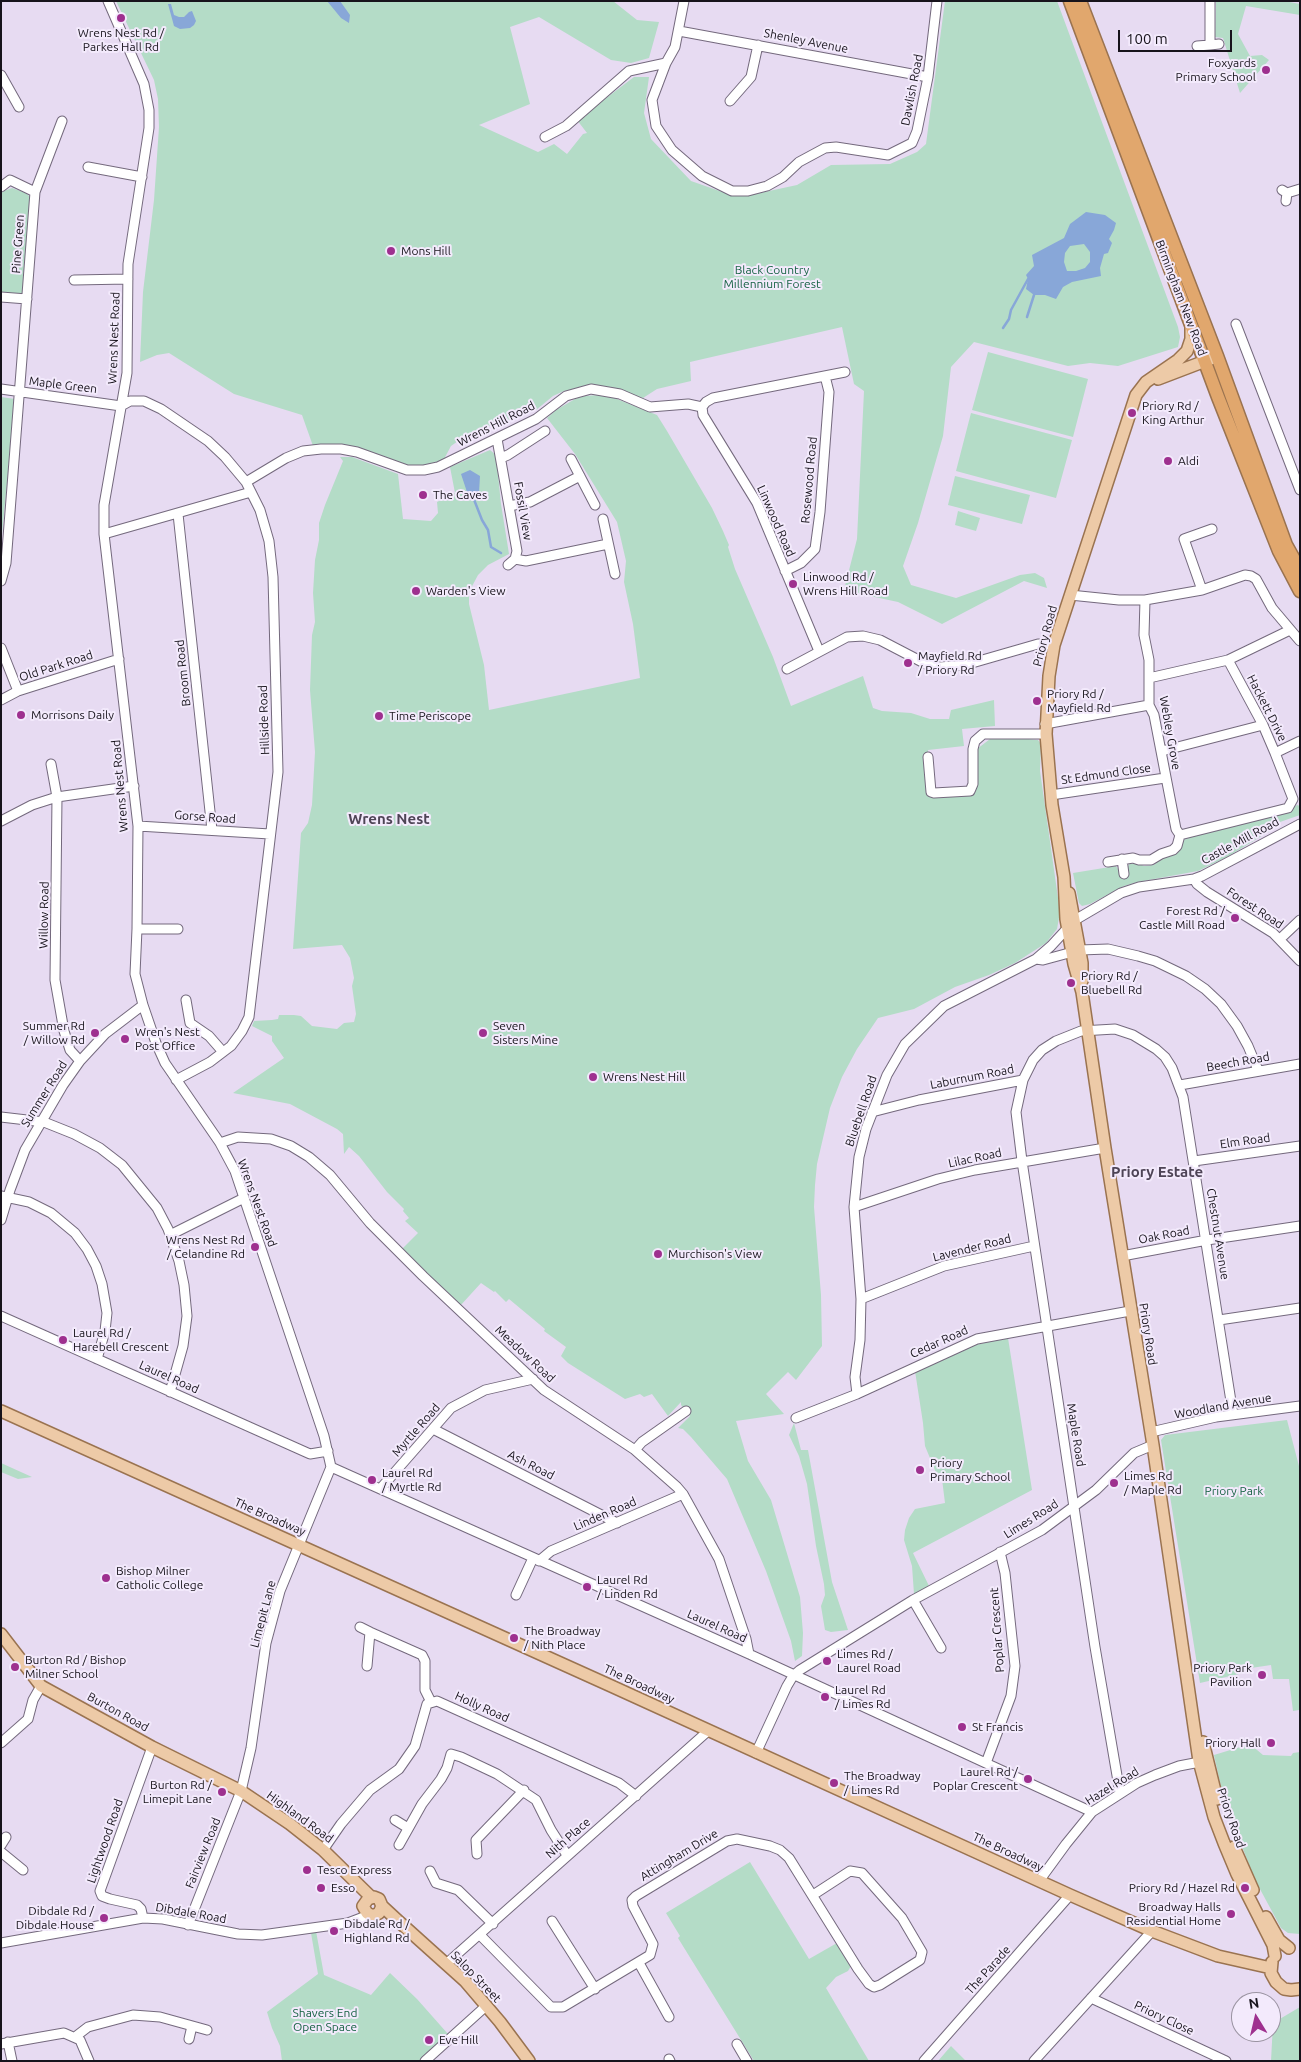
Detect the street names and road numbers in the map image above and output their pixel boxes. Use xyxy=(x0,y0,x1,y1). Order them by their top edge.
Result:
street label: Shenley Avenue xyxy=(763,26,849,56)
street label: Dawlish Road xyxy=(898,53,926,127)
street label: Pine Green xyxy=(9,214,27,274)
street label: Birmingham New Road xyxy=(1152,238,1210,358)
street label: Wrens Nest Road xyxy=(105,292,123,384)
street label: Maple Green xyxy=(28,374,98,396)
street label: Wrens Hill Road xyxy=(455,398,537,450)
street label: Rosewood Road xyxy=(798,436,820,524)
street label: Fossil View xyxy=(511,481,535,541)
street label: Linwood Road xyxy=(754,483,798,559)
street label: Priory Road xyxy=(1030,604,1060,668)
street label: Broom Road xyxy=(172,639,194,707)
street label: Old Park Road xyxy=(17,647,95,685)
street label: Hackett Drive xyxy=(1244,672,1290,744)
street label: Hillside Road xyxy=(256,685,272,755)
street label: Webley Grove xyxy=(1156,695,1184,771)
street label: Wrens Nest Road xyxy=(109,739,131,833)
street label: St Edmund Close xyxy=(1060,761,1152,787)
street label: Gorse Road xyxy=(174,808,236,826)
street label: Castle Mill Road xyxy=(1199,814,1281,868)
street label: Willow Road xyxy=(36,881,52,949)
street label: Forest Road xyxy=(1224,884,1286,932)
street label: Beech Road xyxy=(1205,1049,1271,1075)
street label: Summer Road xyxy=(18,1058,70,1130)
street label: Laburnum Road xyxy=(929,1062,1015,1092)
street label: Bluebell Road xyxy=(842,1073,880,1149)
street label: Elm Road xyxy=(1219,1130,1271,1152)
street label: Lilac Road xyxy=(947,1145,1003,1171)
street label: Wrens Nest Road xyxy=(234,1157,280,1249)
street label: Chestnut Avenue xyxy=(1204,1187,1232,1281)
street label: Oak Road xyxy=(1137,1223,1191,1247)
street label: Lavender Road xyxy=(931,1231,1013,1265)
street label: Priory Road xyxy=(1136,1302,1160,1366)
street label: Meadow Road xyxy=(492,1322,558,1386)
street label: Cedar Road xyxy=(908,1323,970,1361)
street label: Laurel Road xyxy=(137,1357,201,1397)
street label: Woodland Avenue xyxy=(1173,1390,1273,1422)
street label: Myrtle Road xyxy=(389,1401,443,1459)
street label: Maple Road xyxy=(1064,1402,1088,1468)
street label: Ash Road xyxy=(505,1447,557,1483)
street label: Linden Road xyxy=(571,1494,639,1534)
street label: The Broadway xyxy=(232,1495,308,1539)
street label: Limes Road xyxy=(1001,1497,1061,1541)
street label: Limepit Lane xyxy=(247,1579,279,1649)
street label: Poplar Crescent xyxy=(987,1587,1007,1673)
street label: Laurel Road xyxy=(685,1606,749,1646)
street label: The Broadway xyxy=(601,1661,677,1707)
street label: Burton Road xyxy=(85,1689,151,1735)
street label: Holly Road xyxy=(453,1689,511,1725)
street label: Hazel Road xyxy=(1083,1764,1141,1808)
street label: Priory Road xyxy=(1214,1786,1248,1850)
street label: Highland Road xyxy=(264,1788,336,1846)
street label: Lightwood Road xyxy=(84,1797,126,1885)
street label: Nith Place xyxy=(543,1815,593,1861)
street label: Fairview Road xyxy=(182,1816,224,1890)
street label: Attingham Drive xyxy=(637,1826,721,1884)
street label: The Broadway xyxy=(970,1829,1046,1875)
street label: Dibdale Road xyxy=(154,1900,228,1926)
street label: The Parade xyxy=(962,1943,1014,1997)
street label: Salop Street xyxy=(448,1948,504,2006)
street label: Priory Close xyxy=(1132,1998,1196,2038)

